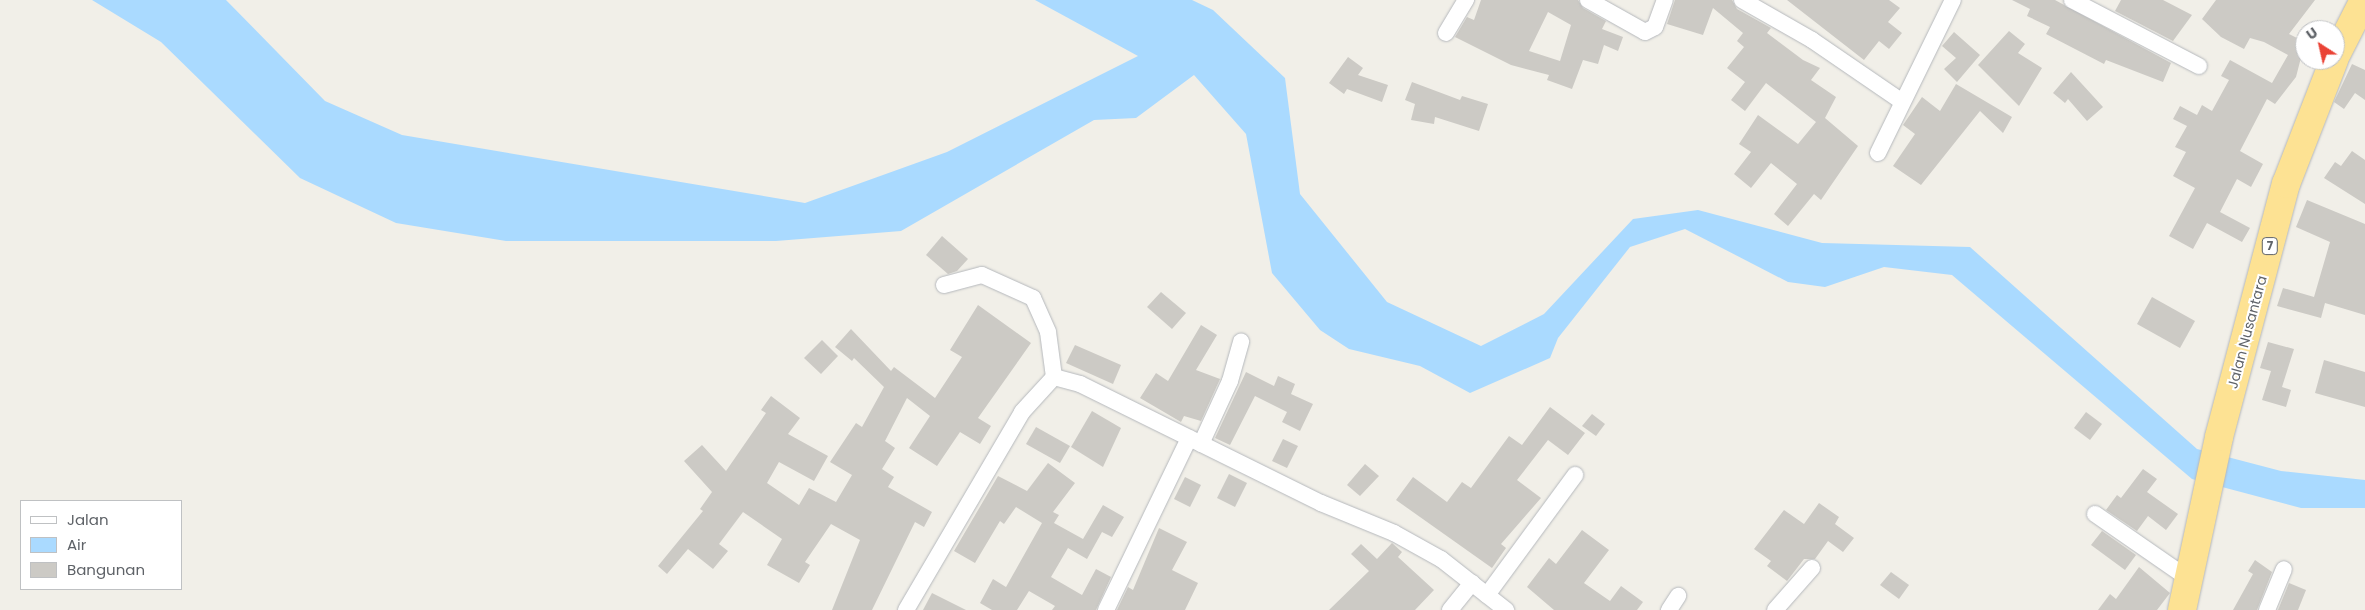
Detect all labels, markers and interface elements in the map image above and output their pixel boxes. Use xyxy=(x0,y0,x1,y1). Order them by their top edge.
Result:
north arrow xyxy=(2295,20,2345,70)
text: U xyxy=(2302,23,2322,45)
road number: 7 xyxy=(2261,237,2279,256)
street label: Jalan Nusantara xyxy=(2224,274,2270,390)
legend xyxy=(20,500,182,590)
text: Jalan xyxy=(67,509,109,530)
text: Air xyxy=(67,534,86,555)
text: Bangunan xyxy=(67,559,145,580)

